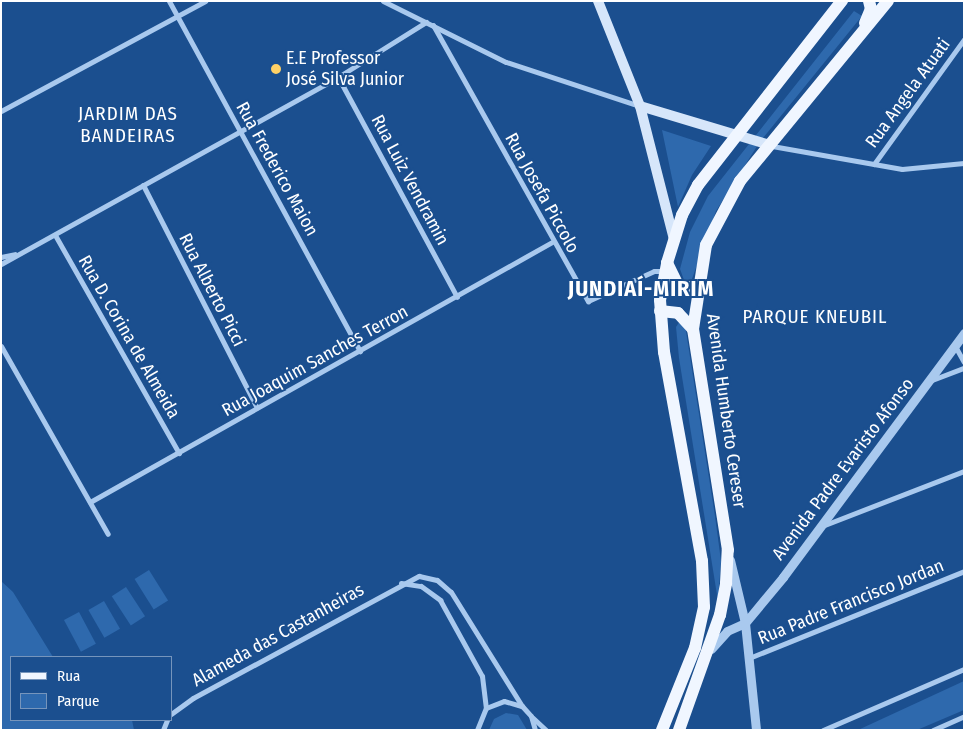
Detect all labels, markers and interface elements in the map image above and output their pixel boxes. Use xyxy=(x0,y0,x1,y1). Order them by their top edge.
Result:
street label: Rua Angela Atuati xyxy=(861,34,955,152)
place label: E.E Professor José Silva Junior xyxy=(286,48,404,90)
marker: E.E Professor José Silva Junior xyxy=(270,63,282,75)
street label: Rua Frederico Maion xyxy=(231,98,323,240)
district label: JARDIM DAS BANDEIRAS xyxy=(77,103,179,147)
street label: Rua Luiz Vendramin xyxy=(367,111,453,249)
street label: Rua Josefa Piccolo xyxy=(500,129,584,257)
street label: Rua Alberto Picci xyxy=(174,230,250,350)
street label: Rua D. Corina de Almeida xyxy=(73,252,185,422)
district label: JUNDIAÍ-MIRIM xyxy=(566,276,716,302)
street label: Rua Joaquim Sanches Terron xyxy=(218,301,412,421)
district label: PARQUE KNEUBIL xyxy=(741,306,889,328)
street label: Avenida Humberto Cereser xyxy=(702,312,750,510)
street label: Avenida Padre Evaristo Afonso xyxy=(767,374,919,564)
street label: Rua Padre Francisco Jordan xyxy=(755,555,947,649)
street label: Alameda das Castanheiras xyxy=(188,579,368,691)
legend xyxy=(10,656,172,721)
text: Rua xyxy=(57,667,80,685)
text: Parque xyxy=(57,692,100,710)

